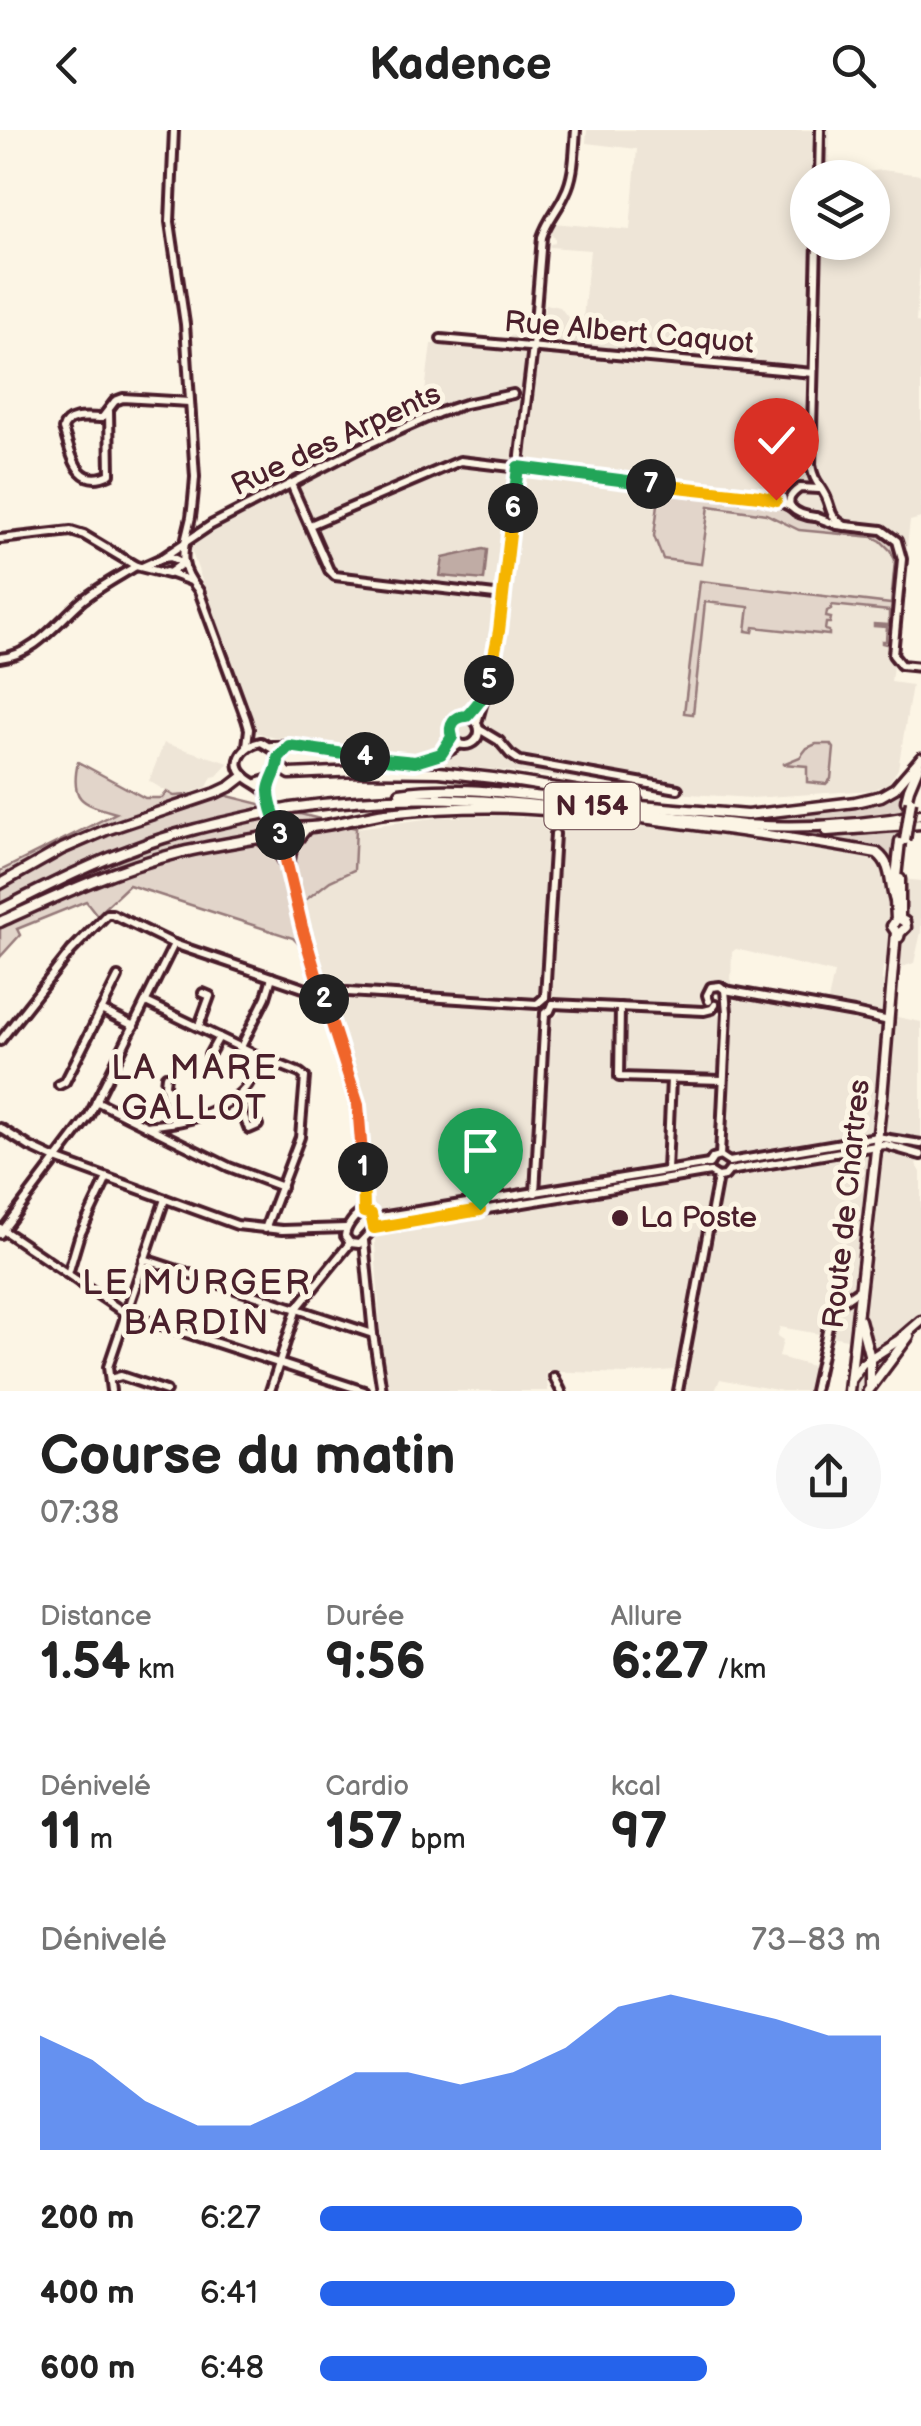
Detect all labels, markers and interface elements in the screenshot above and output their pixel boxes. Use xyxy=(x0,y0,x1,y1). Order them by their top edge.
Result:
icon: back xyxy=(40,38,95,93)
text: Kadence xyxy=(369,38,552,93)
icon: search xyxy=(826,38,881,93)
map controls xyxy=(790,160,890,260)
button: layers xyxy=(790,160,890,260)
street label: Rue Albert Caquot xyxy=(503,304,755,362)
street label: Rue des Arpents xyxy=(226,376,447,504)
pin xyxy=(734,398,819,501)
icon: check xyxy=(749,413,804,468)
pin: 7 xyxy=(626,459,676,509)
text: 7 xyxy=(643,467,659,500)
pin: 6 xyxy=(488,483,538,533)
text: 6 xyxy=(505,491,521,524)
pin: 5 xyxy=(464,655,514,705)
text: 5 xyxy=(481,663,497,696)
pin: 4 xyxy=(340,732,390,782)
text: 4 xyxy=(357,740,373,773)
road number: N 154 xyxy=(544,783,640,829)
pin: 3 xyxy=(255,810,305,860)
text: 3 xyxy=(272,818,288,851)
pin: 2 xyxy=(299,974,349,1024)
text: 2 xyxy=(316,982,332,1015)
district label: LA MARE GALLOT xyxy=(111,1047,279,1130)
street label: Route de Chartres xyxy=(816,1078,878,1330)
pin xyxy=(438,1108,523,1211)
icon: arrive xyxy=(453,1123,508,1178)
pin: 1 xyxy=(338,1142,388,1192)
text: 1 xyxy=(357,1150,369,1183)
place label: La Poste xyxy=(640,1200,757,1236)
marker: La Poste xyxy=(609,1207,631,1229)
district label: LE MURGER BARDIN xyxy=(82,1262,312,1345)
text: Course du matin xyxy=(40,1423,456,1490)
button: share xyxy=(776,1424,881,1529)
text: 07:38 xyxy=(40,1494,119,1533)
text: Distance xyxy=(40,1600,152,1633)
text: Durée xyxy=(325,1600,404,1633)
text: Allure xyxy=(611,1600,682,1633)
text: 1.54 xyxy=(40,1633,130,1693)
text: 9:56 xyxy=(325,1633,426,1693)
text: 6:27 xyxy=(611,1633,709,1693)
text: km xyxy=(130,1653,175,1686)
text: /km xyxy=(709,1653,766,1686)
text: Dénivelé xyxy=(40,1770,151,1803)
text: Cardio xyxy=(325,1770,409,1803)
text: kcal xyxy=(611,1770,661,1803)
text: 11 xyxy=(40,1803,82,1863)
text: 157 xyxy=(325,1803,403,1863)
text: 97 xyxy=(611,1803,668,1863)
text: m xyxy=(82,1823,113,1856)
text: bpm xyxy=(403,1823,466,1856)
text: Dénivelé xyxy=(40,1921,167,1960)
text: 73–83 m xyxy=(751,1921,881,1960)
text: 200 m xyxy=(40,2199,134,2238)
text: 6:27 xyxy=(200,2199,261,2238)
text: 400 m xyxy=(40,2274,135,2313)
text: 6:41 xyxy=(200,2274,258,2313)
text: 600 m xyxy=(40,2349,135,2388)
text: 6:48 xyxy=(200,2349,264,2388)

